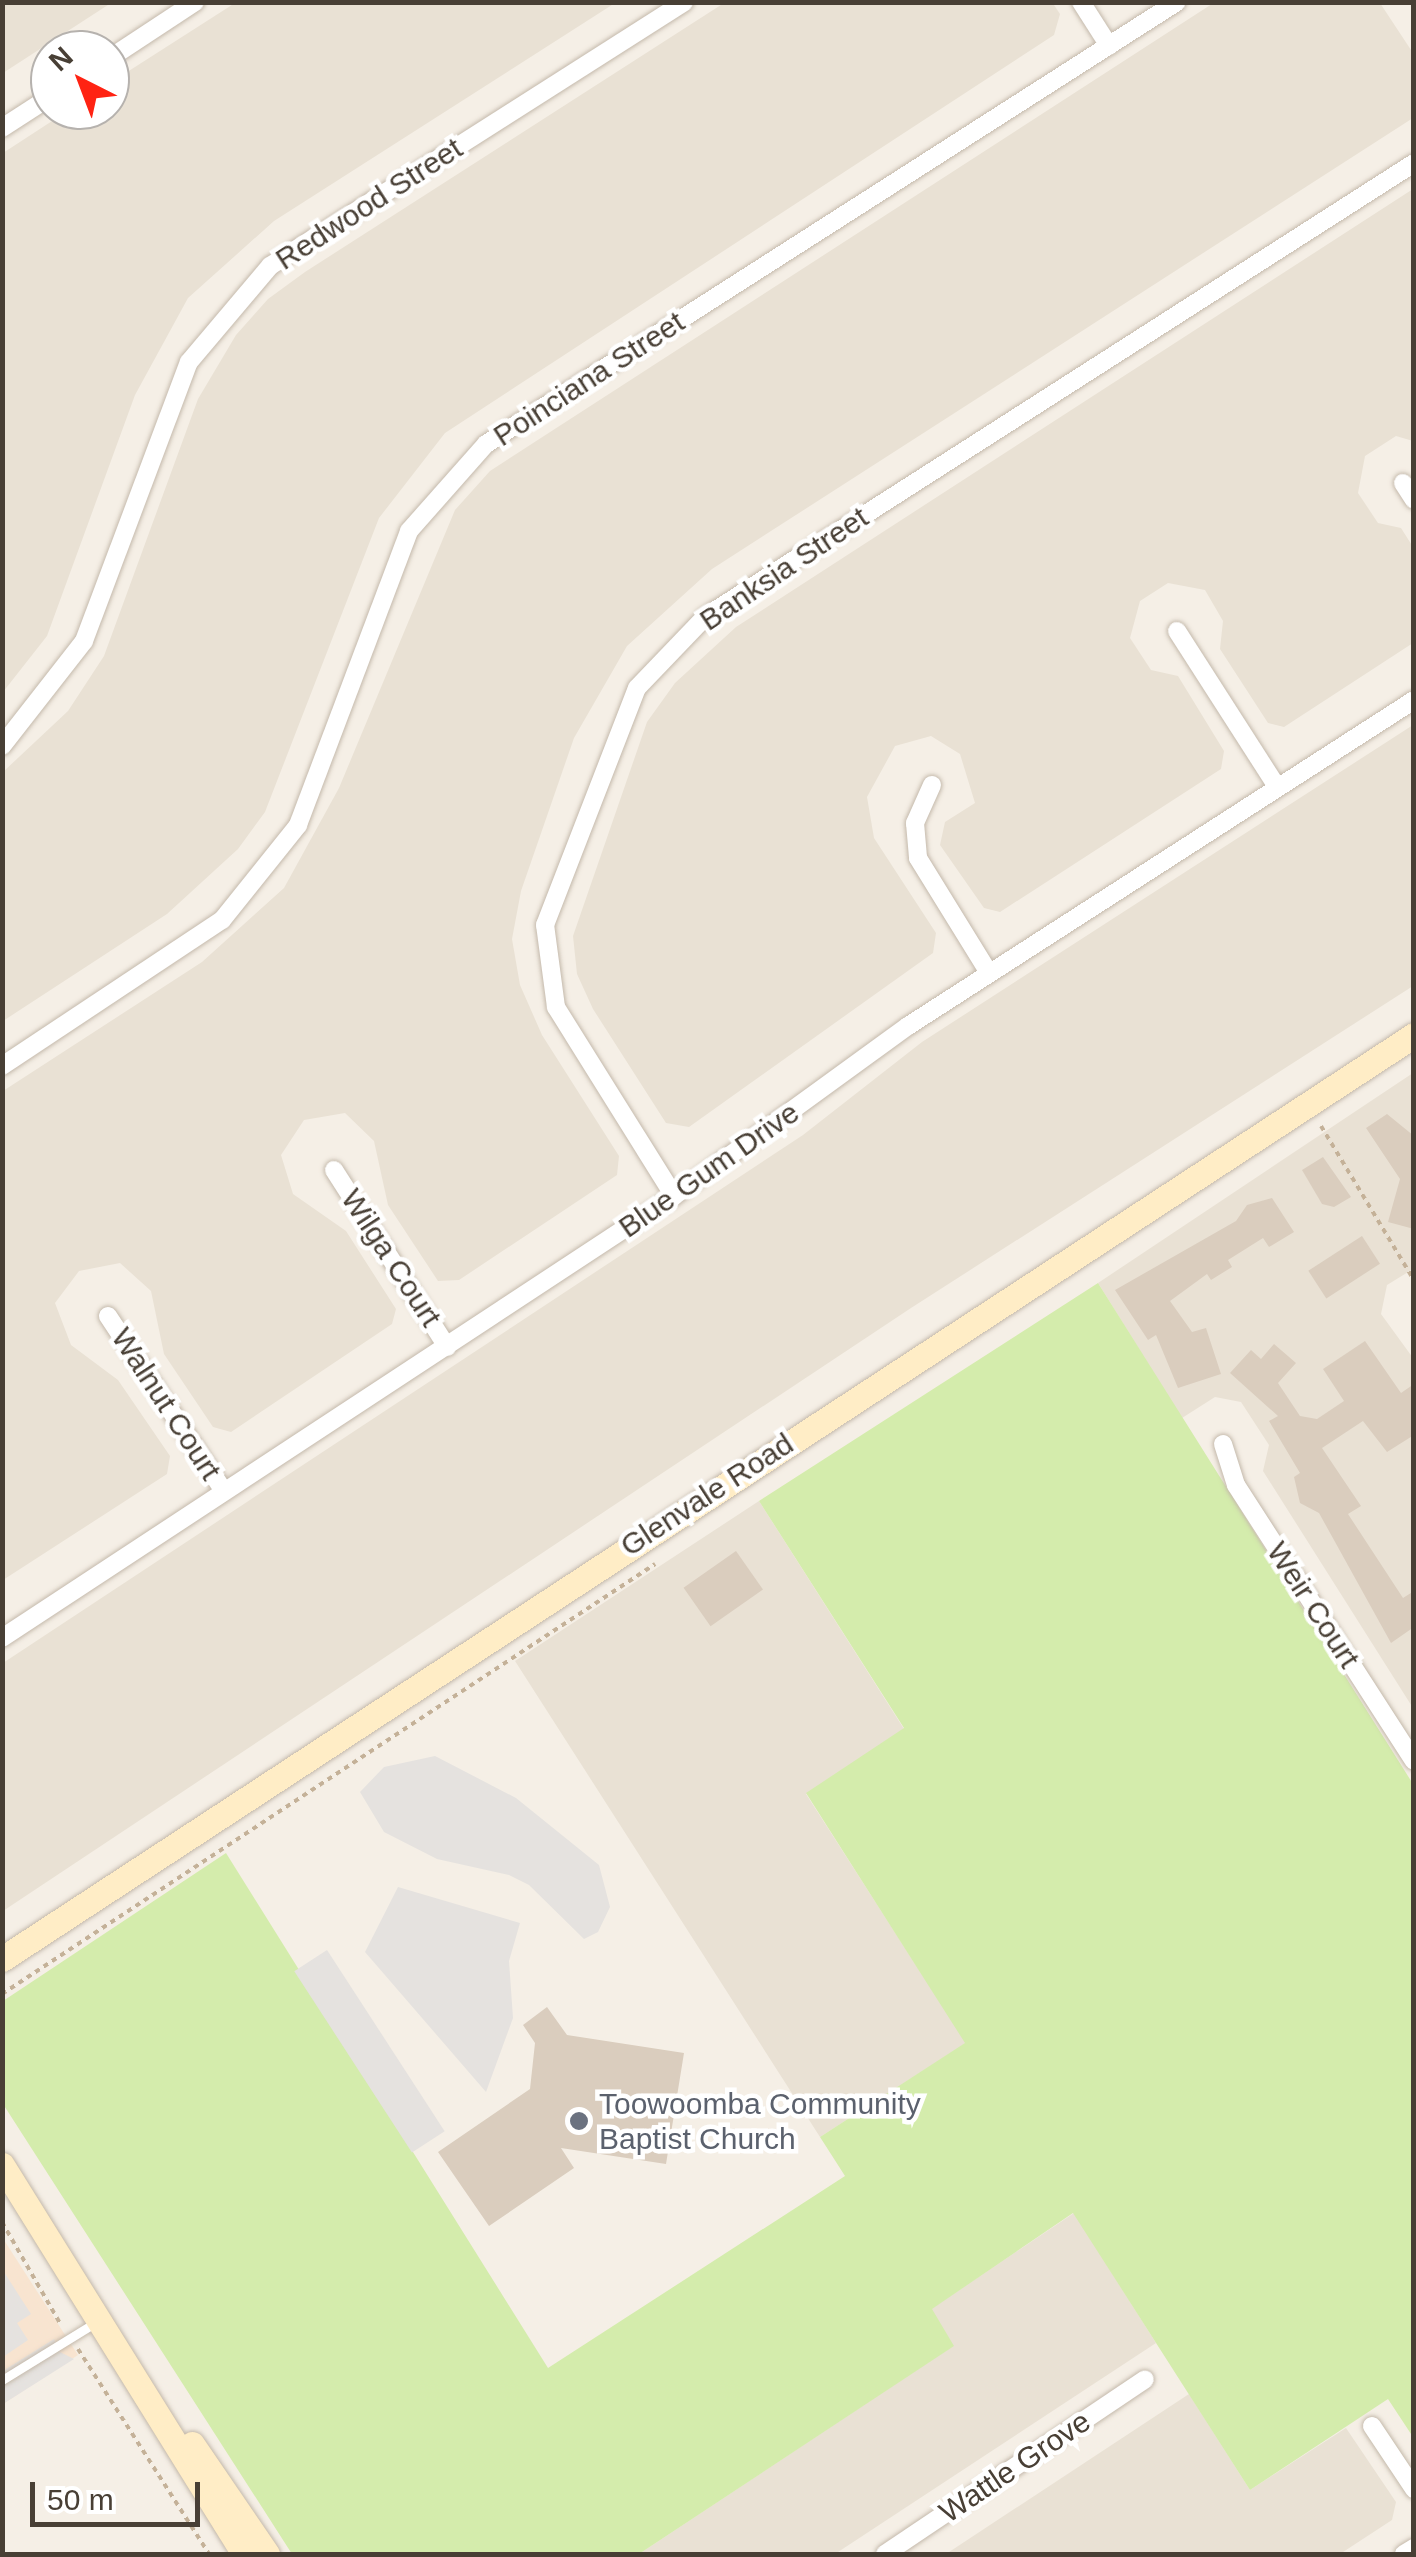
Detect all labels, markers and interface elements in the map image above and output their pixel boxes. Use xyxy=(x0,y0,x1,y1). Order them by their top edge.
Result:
north arrow xyxy=(30,30,130,130)
text: N xyxy=(43,41,79,77)
street label: Redwood Street xyxy=(269,130,469,278)
street label: Poinciana Street xyxy=(487,304,691,454)
street label: Banksia Street xyxy=(693,500,875,638)
street label: Blue Gum Drive xyxy=(612,1095,806,1245)
street label: Wilga Court xyxy=(333,1182,449,1334)
street label: Walnut Court xyxy=(104,1321,228,1487)
street label: Glenvale Road xyxy=(614,1426,800,1564)
street label: Weir Court xyxy=(1259,1535,1367,1675)
place label: Toowoomba Community Baptist Church xyxy=(599,2086,921,2156)
marker: Toowoomba Community Baptist Church xyxy=(568,2110,590,2132)
street label: Wattle Grove xyxy=(933,2403,1097,2531)
scale bar xyxy=(35,2462,205,2524)
text: 50 m xyxy=(47,2483,114,2516)

